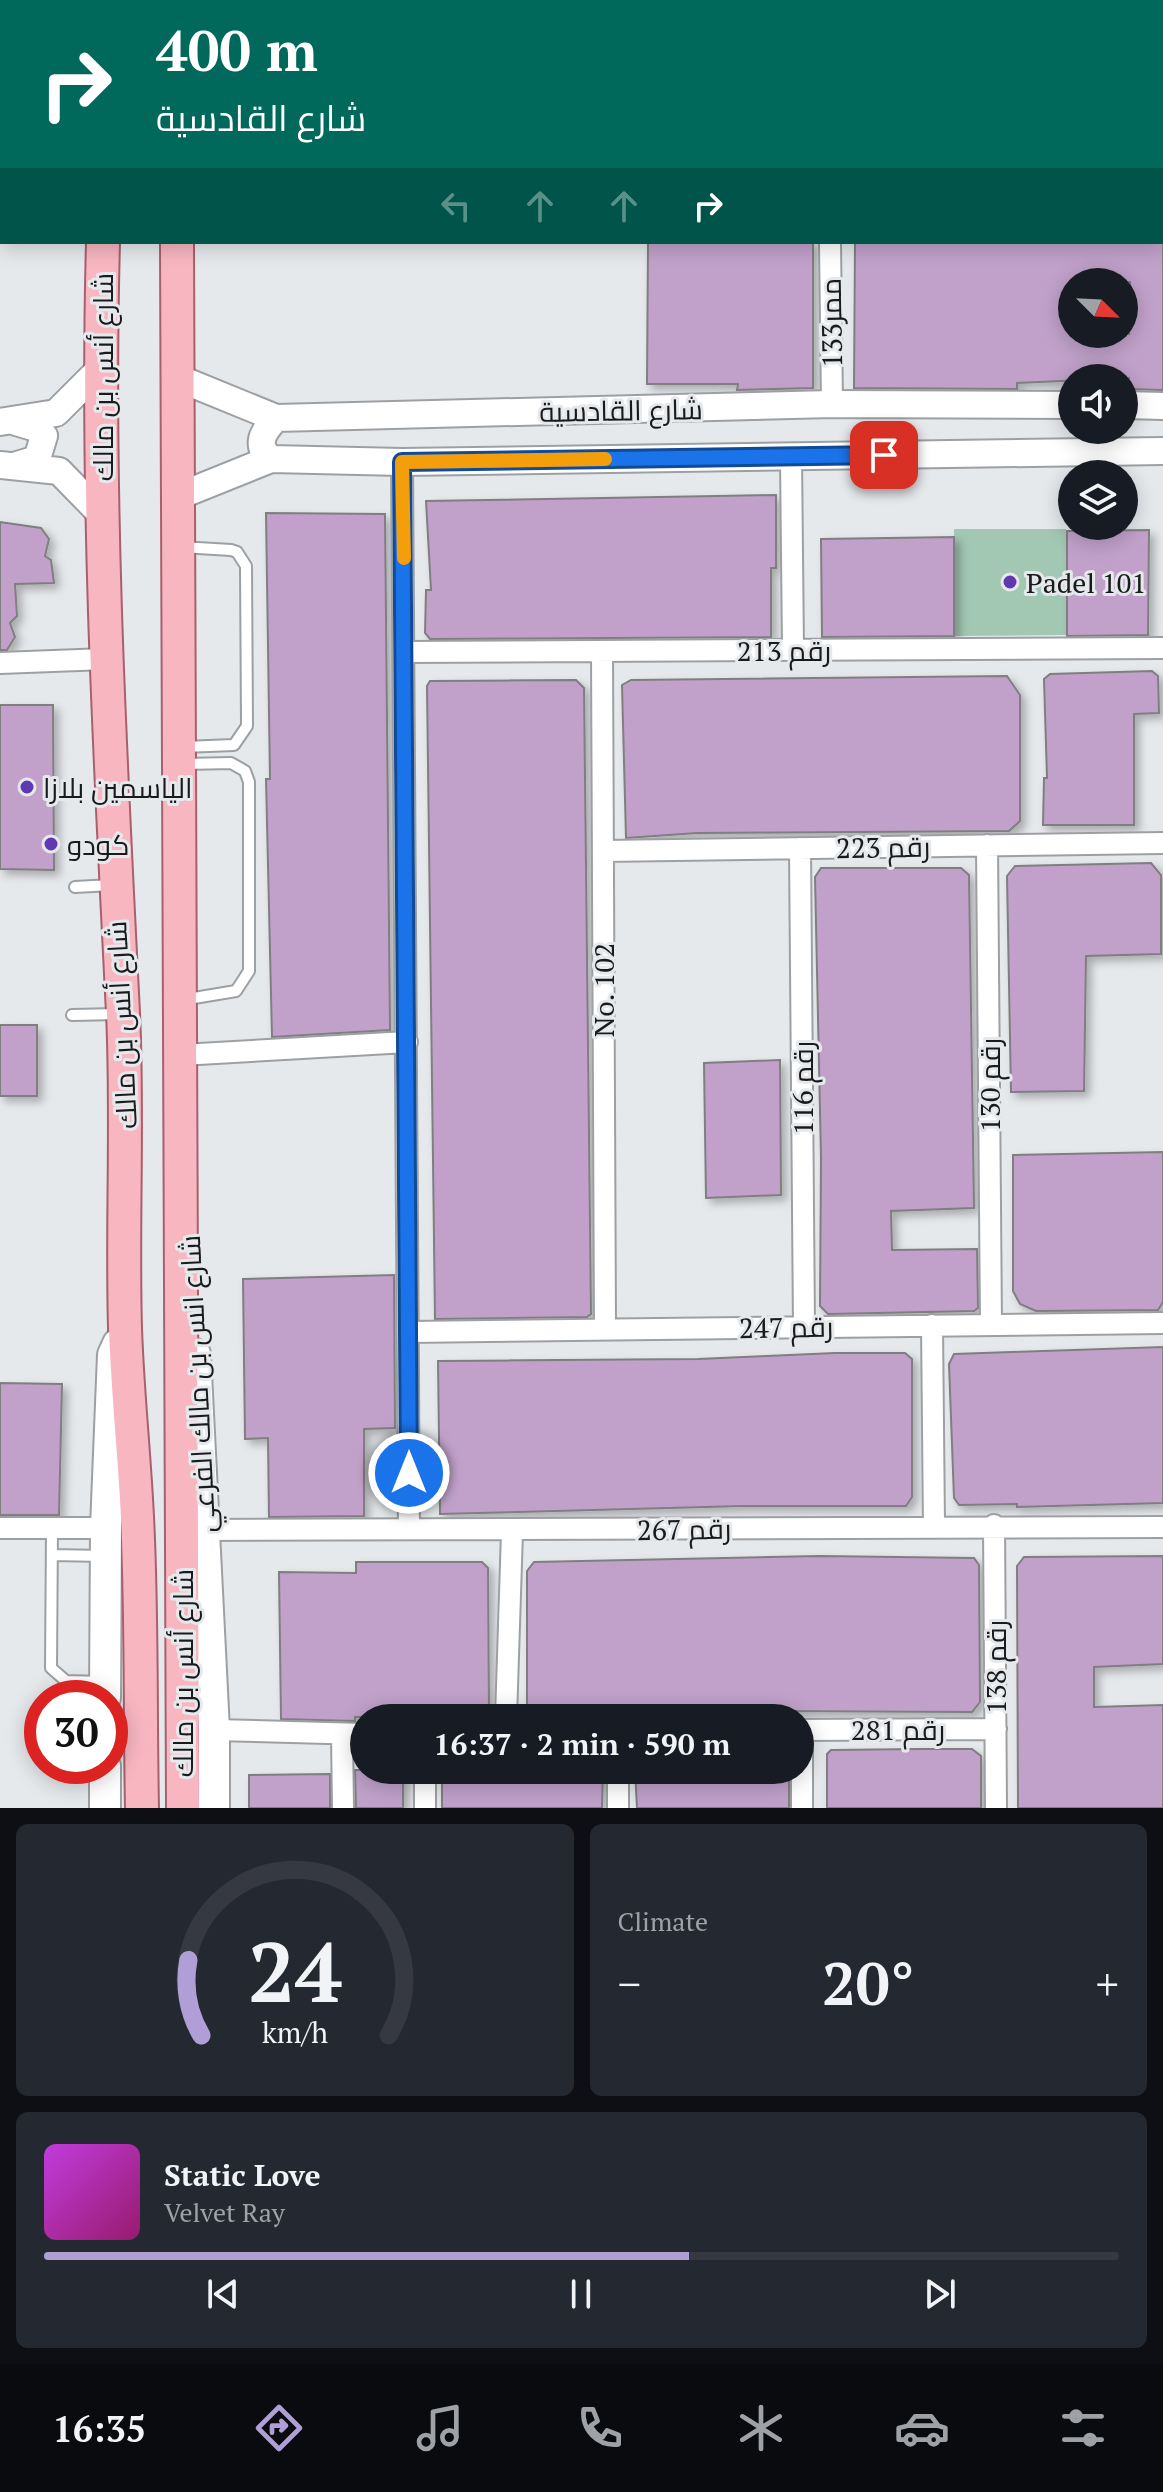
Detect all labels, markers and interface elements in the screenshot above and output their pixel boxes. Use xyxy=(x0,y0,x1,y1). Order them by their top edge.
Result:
text: 400 m xyxy=(156,13,318,87)
icon: right xyxy=(24,32,128,136)
text: شارع القادسية xyxy=(156,94,366,141)
icon: left xyxy=(434,184,478,228)
icon: ahead xyxy=(518,184,562,228)
icon: ahead xyxy=(602,184,646,228)
icon: right xyxy=(686,184,730,228)
north arrow xyxy=(1058,268,1138,348)
map controls xyxy=(1058,268,1138,540)
street label: شارع أنس بن مالك xyxy=(84,273,122,481)
street label: ممر133 xyxy=(812,278,850,368)
button: sound xyxy=(1058,364,1138,444)
street label: شارع القادسية xyxy=(539,390,703,431)
pin xyxy=(850,421,918,489)
icon: arrive xyxy=(862,433,906,477)
button: layers xyxy=(1058,460,1138,540)
place label: Padel 101 xyxy=(1026,564,1146,601)
marker: Padel 101 xyxy=(1001,573,1019,591)
street label: رقم 213 xyxy=(737,632,831,671)
place label: الياسمين بلازا xyxy=(43,769,193,806)
marker: الياسمين بلازا xyxy=(18,778,36,796)
place label: كودو xyxy=(67,826,129,863)
street label: رقم 223 xyxy=(835,828,931,868)
marker: كودو xyxy=(42,835,60,853)
street label: شارع أنس بن مالك xyxy=(97,920,146,1130)
street label: No. 102 xyxy=(585,943,622,1037)
street label: رقم 130 xyxy=(971,1038,1010,1132)
street label: رقم 116 xyxy=(784,1041,823,1135)
street label: شارع انس بن مالك الفرعي xyxy=(171,1234,227,1534)
street label: رقم 247 xyxy=(738,1308,834,1348)
position arrow xyxy=(367,1431,451,1515)
street label: رقم 267 xyxy=(636,1510,732,1550)
street label: شارع أنس بن مالك xyxy=(164,1569,202,1777)
street label: رقم 138 xyxy=(977,1620,1016,1714)
speed limit sign: 30 xyxy=(24,1680,128,1784)
street label: رقم 281 xyxy=(851,1711,945,1750)
text: 16:37 · 2 min · 590 m xyxy=(434,1724,730,1764)
text: Climate xyxy=(618,1904,708,1938)
text: 24 xyxy=(248,1916,342,2026)
text: 20° xyxy=(822,1943,915,2022)
text: − xyxy=(618,1954,641,2013)
text: + xyxy=(1096,1954,1119,2013)
text: km/h xyxy=(262,2013,328,2051)
text: Static Love xyxy=(164,2155,321,2195)
text: Velvet Ray xyxy=(164,2195,285,2229)
icon: previous xyxy=(201,2272,245,2316)
icon: pause xyxy=(559,2272,603,2316)
icon: next xyxy=(918,2272,962,2316)
icon: directions xyxy=(251,2400,307,2456)
icon: music xyxy=(412,2400,468,2456)
icon: phone xyxy=(572,2400,628,2456)
icon: climate xyxy=(733,2400,789,2456)
icon: car xyxy=(894,2400,950,2456)
icon: filters xyxy=(1055,2400,1111,2456)
text: 16:35 xyxy=(52,2405,146,2452)

